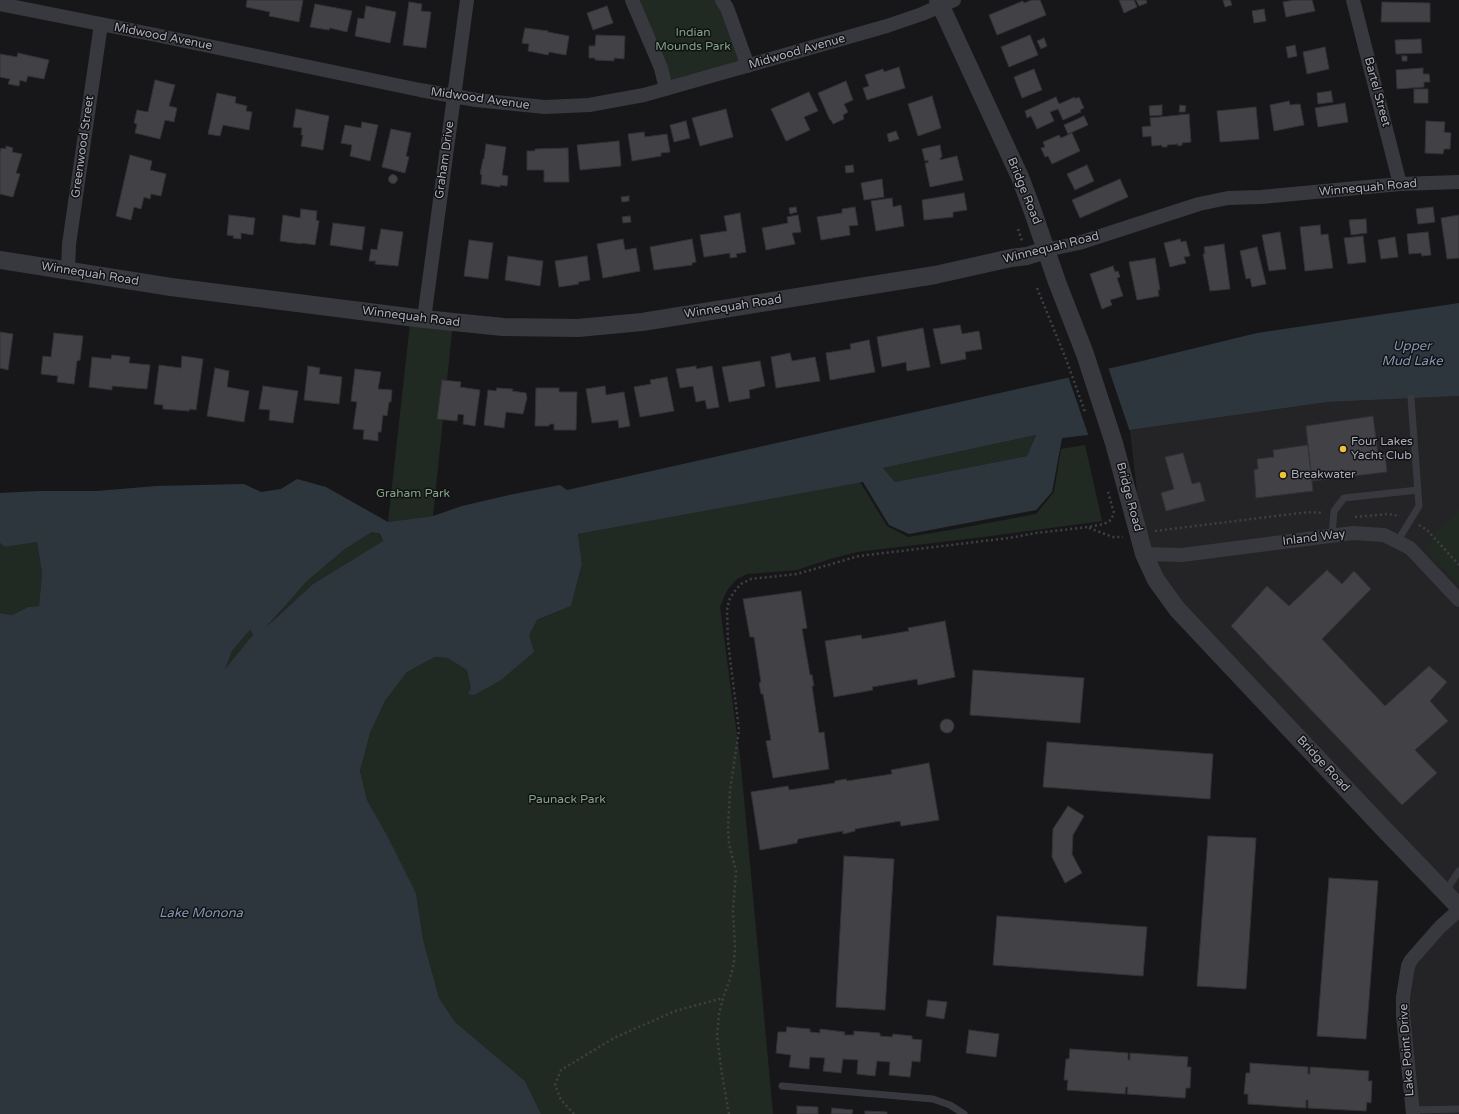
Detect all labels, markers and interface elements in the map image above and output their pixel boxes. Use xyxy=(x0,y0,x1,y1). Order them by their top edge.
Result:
street label: Midwood Avenue xyxy=(113,20,213,54)
park label: Indian Mounds Park xyxy=(655,26,731,54)
street label: Midwood Avenue xyxy=(747,31,847,73)
street label: Bartel Street xyxy=(1361,56,1393,128)
street label: Midwood Avenue xyxy=(430,85,530,113)
street label: Greenwood Street xyxy=(69,95,97,199)
street label: Graham Drive xyxy=(432,120,458,200)
street label: Bridge Road xyxy=(1004,155,1044,227)
street label: Winnequah Road xyxy=(1318,177,1418,199)
street label: Winnequah Road xyxy=(1001,229,1101,267)
street label: Winnequah Road xyxy=(40,259,140,289)
street label: Winnequah Road xyxy=(683,292,783,322)
street label: Winnequah Road xyxy=(361,304,461,330)
water label: Upper Mud Lake xyxy=(1381,339,1443,370)
place label: Four Lakes Yacht Club xyxy=(1351,435,1413,463)
marker: Four Lakes Yacht Club xyxy=(1338,444,1348,454)
street label: Bridge Road xyxy=(1113,461,1145,533)
place label: Breakwater xyxy=(1291,468,1356,482)
marker: Breakwater xyxy=(1278,470,1288,480)
park label: Graham Park xyxy=(376,487,450,501)
street label: Inland Way xyxy=(1282,527,1346,549)
street label: Bridge Road xyxy=(1294,733,1352,795)
park label: Paunack Park xyxy=(528,793,606,807)
water label: Lake Monona xyxy=(159,906,243,922)
street label: Lake Point Drive xyxy=(1397,1003,1417,1097)

